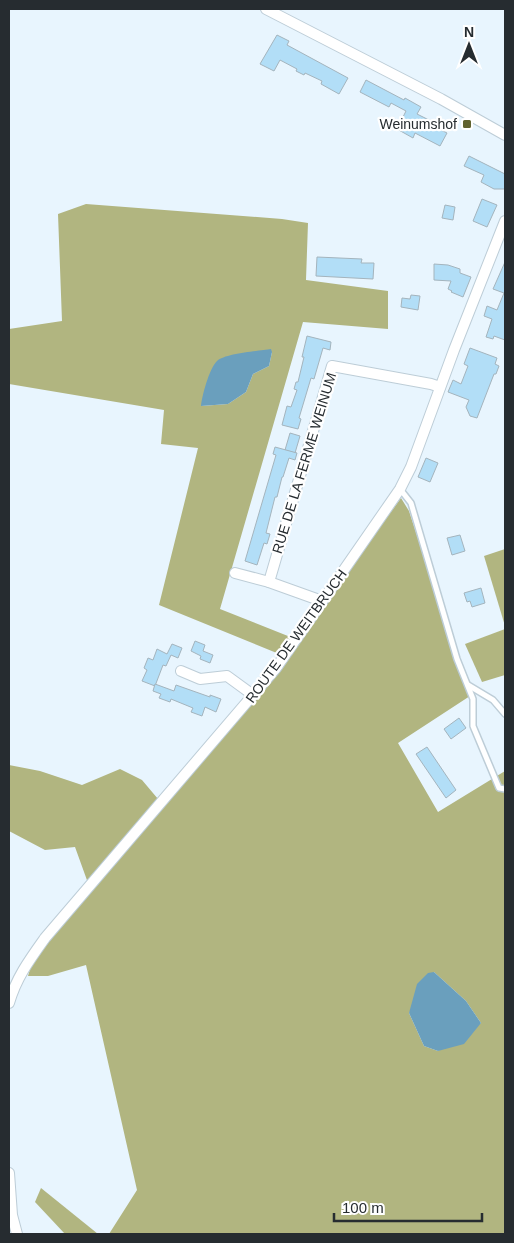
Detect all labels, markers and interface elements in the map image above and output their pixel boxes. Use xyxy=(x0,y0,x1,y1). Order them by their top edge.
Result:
north arrow xyxy=(444,20,494,70)
text: N xyxy=(464,24,474,40)
place label: Weinumshof xyxy=(379,116,457,132)
marker: Weinumshof xyxy=(461,118,473,130)
street label: RUE DE LA FERME WEINUM xyxy=(269,371,339,555)
street label: ROUTE DE WEITBRUCH xyxy=(242,566,350,706)
scale bar xyxy=(334,1190,482,1222)
text: 100 m xyxy=(342,1199,384,1216)

